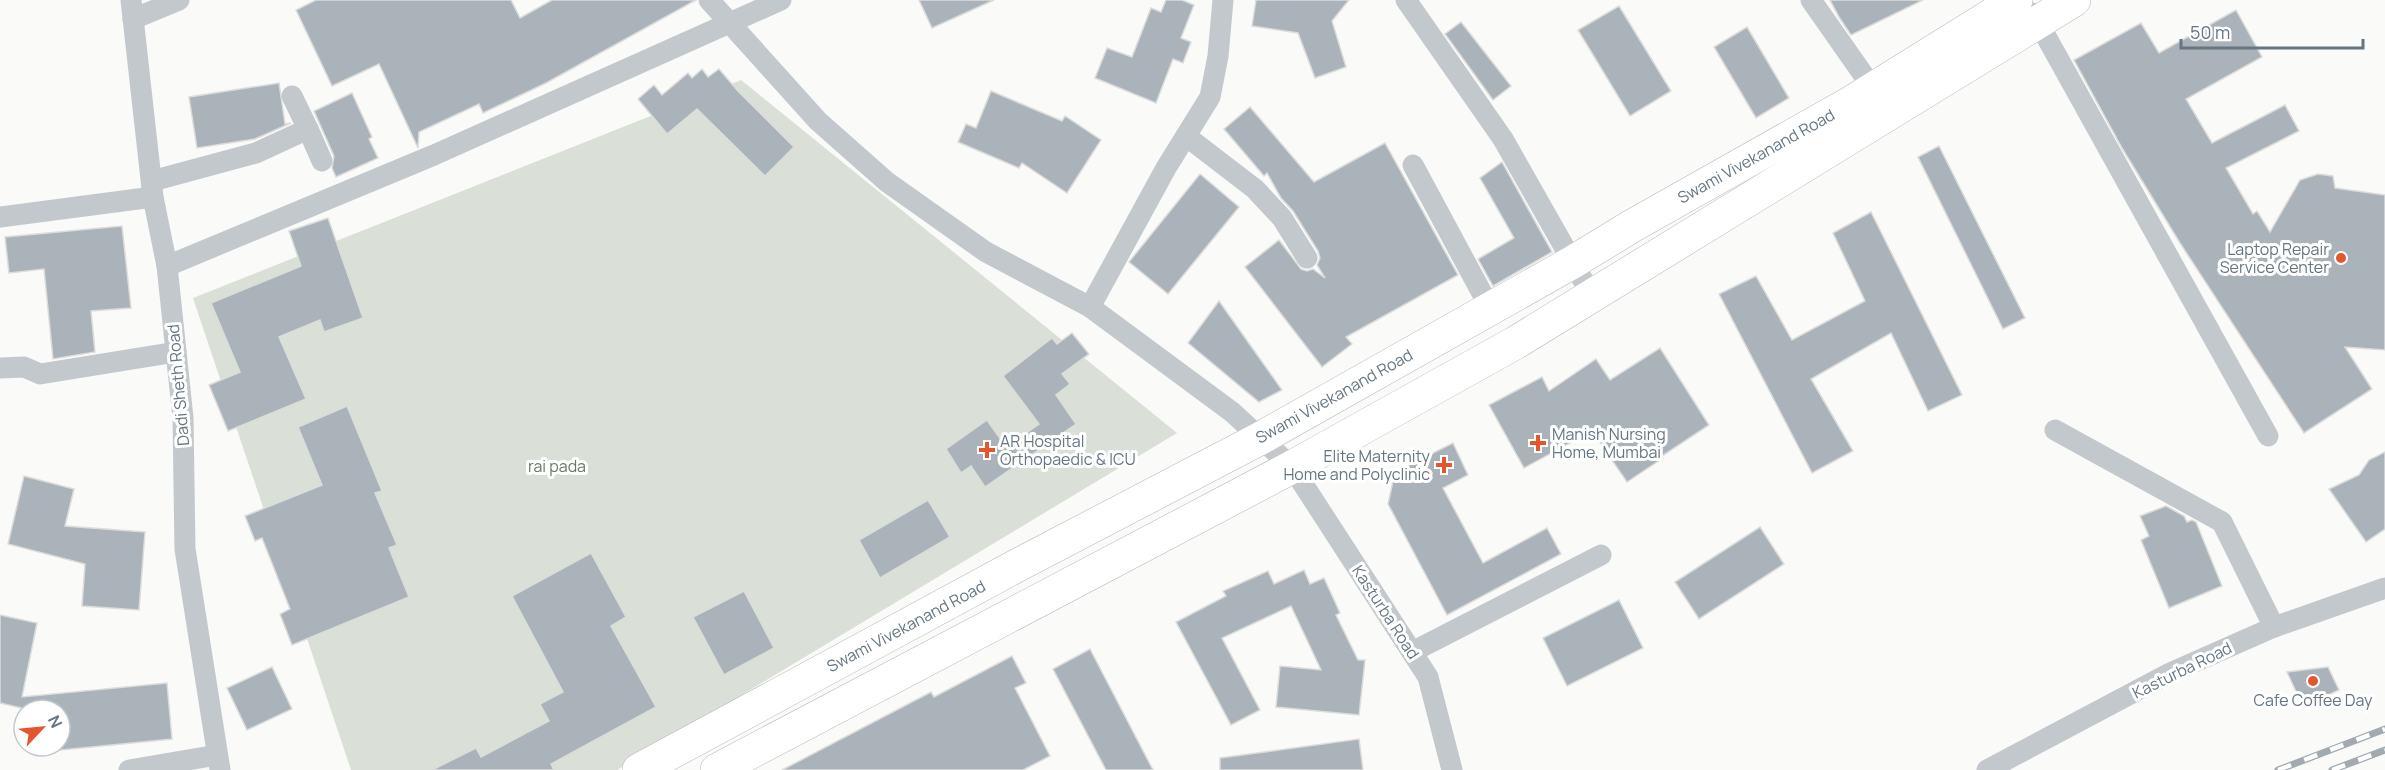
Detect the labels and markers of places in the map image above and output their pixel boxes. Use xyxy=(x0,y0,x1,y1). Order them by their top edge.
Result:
place label: Laptop Repair Service Center xyxy=(2220,238,2329,278)
marker: Laptop Repair Service Center xyxy=(2334,251,2348,265)
place label: Manish Nursing Home, Mumbai xyxy=(1552,423,1666,463)
place label: AR Hospital Orthopaedic & ICU xyxy=(1000,430,1136,470)
marker: Manish Nursing Home, Mumbai xyxy=(1529,434,1547,452)
marker: AR Hospital Orthopaedic & ICU xyxy=(978,441,996,459)
place label: Elite Maternity Home and Polyclinic xyxy=(1283,445,1431,485)
marker: Elite Maternity Home and Polyclinic xyxy=(1435,456,1453,474)
marker: Cafe Coffee Day xyxy=(2306,674,2320,688)
place label: Cafe Coffee Day xyxy=(2254,689,2373,711)

